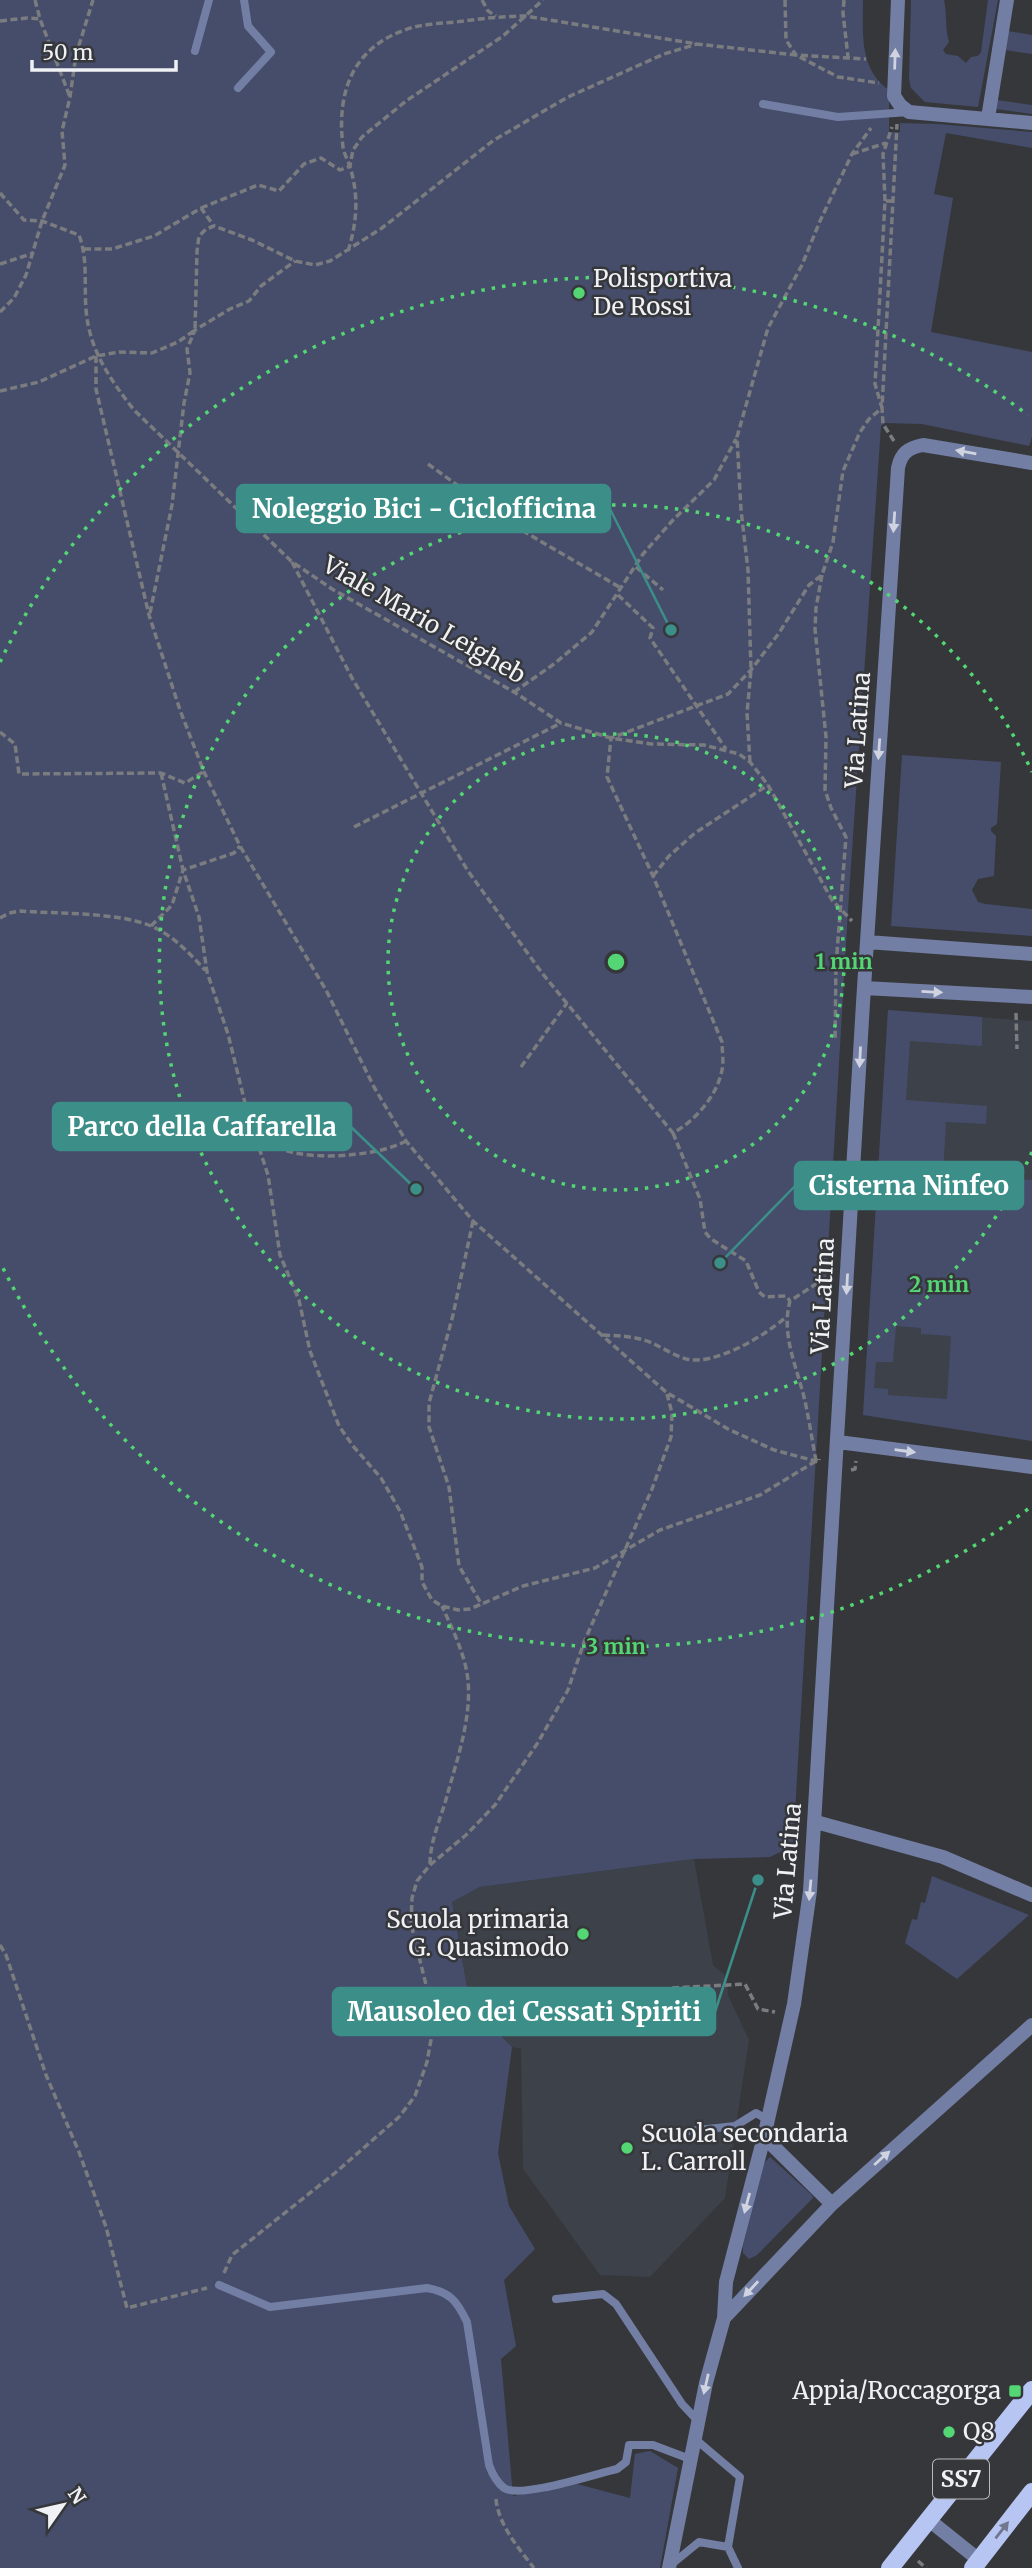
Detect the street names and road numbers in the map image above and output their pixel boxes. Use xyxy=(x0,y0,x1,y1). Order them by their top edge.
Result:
street label: Viale Mario Leigheb xyxy=(316,548,531,690)
street label: Via Latina xyxy=(838,671,877,790)
street label: Via Latina xyxy=(804,1237,841,1356)
street label: Via Latina xyxy=(767,1801,808,1921)
road number: SS7 xyxy=(933,2460,989,2498)

